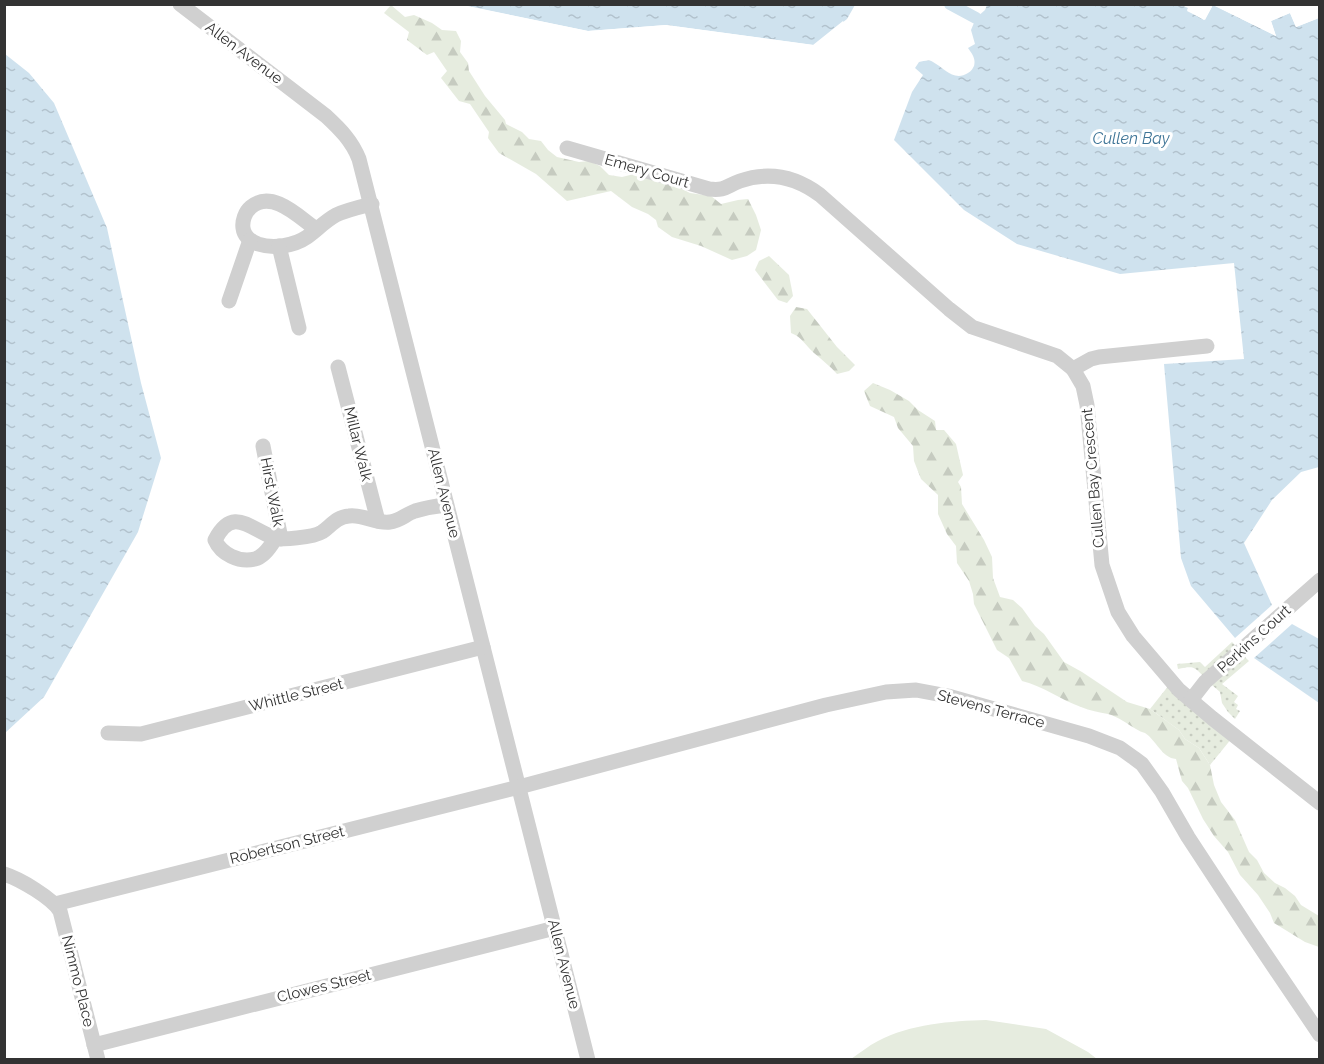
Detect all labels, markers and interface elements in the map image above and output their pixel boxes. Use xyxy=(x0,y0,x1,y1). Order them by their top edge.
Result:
street label: Allen Avenue xyxy=(202,18,286,88)
water label: Cullen Bay xyxy=(1092,129,1171,148)
street label: Emery Court xyxy=(603,150,691,192)
street label: Millar Walk xyxy=(340,405,376,483)
street label: Cullen Bay Crescent xyxy=(1078,407,1108,549)
street label: Allen Avenue xyxy=(424,446,464,540)
street label: Hirst Walk xyxy=(256,456,288,528)
street label: Perkins Court xyxy=(1214,601,1294,677)
street label: Whittle Street xyxy=(247,675,345,715)
street label: Stevens Terrace xyxy=(935,686,1047,732)
street label: Robertson Street xyxy=(228,822,346,868)
street label: Allen Avenue xyxy=(544,917,584,1011)
street label: Nimmo Place xyxy=(58,933,98,1029)
street label: Clowes Street xyxy=(275,966,373,1006)

